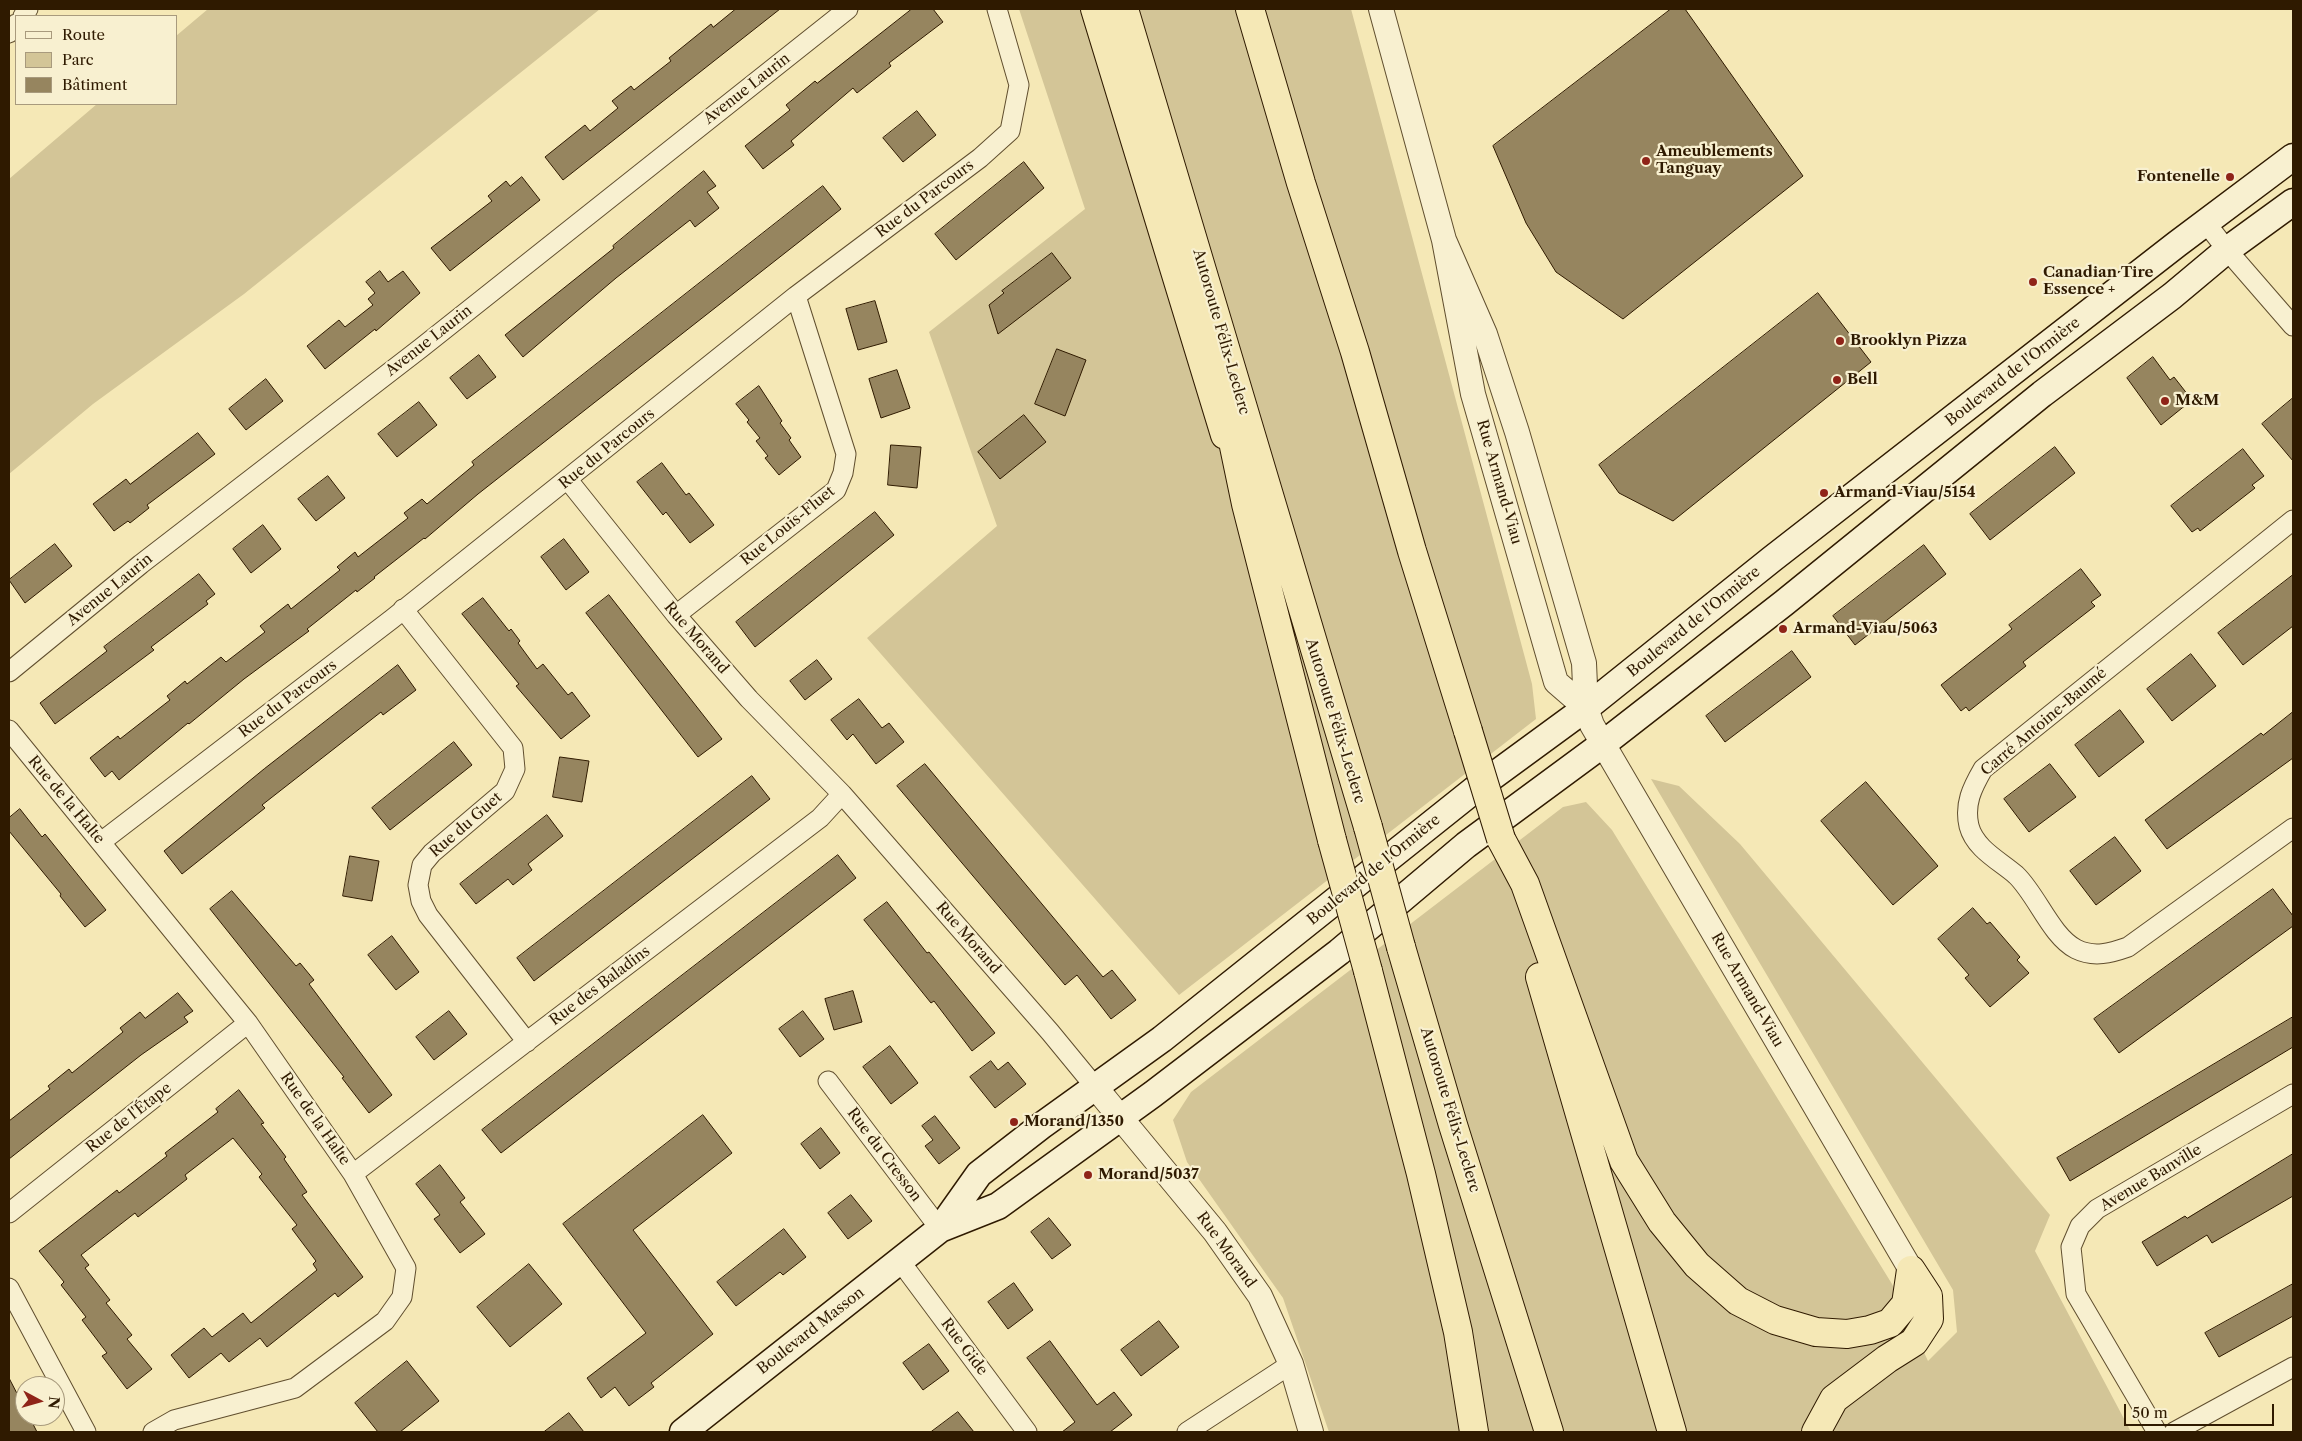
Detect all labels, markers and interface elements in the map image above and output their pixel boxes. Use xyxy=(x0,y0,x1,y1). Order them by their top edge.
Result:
legend xyxy=(15,15,178,105)
text: Route xyxy=(62,25,105,44)
text: Parc xyxy=(62,50,94,69)
street label: Avenue Laurin xyxy=(700,50,794,128)
text: Bâtiment xyxy=(62,75,127,94)
place label: Ameublements Tanguay xyxy=(1656,143,1773,178)
marker: Ameublements Tanguay xyxy=(1640,155,1652,167)
street label: Rue du Parcours xyxy=(873,156,977,242)
place label: Fontenelle xyxy=(2137,168,2220,186)
marker: Fontenelle xyxy=(2224,171,2236,183)
street label: Autoroute Félix-Leclerc xyxy=(1189,247,1253,417)
place label: Canadian Tire Essence + xyxy=(2043,264,2154,299)
marker: Canadian Tire Essence + xyxy=(2027,276,2039,288)
street label: Avenue Laurin xyxy=(382,302,476,380)
street label: Boulevard de l'Ormière xyxy=(1942,314,2084,430)
place label: Brooklyn Pizza xyxy=(1850,332,1967,350)
marker: Brooklyn Pizza xyxy=(1834,335,1846,347)
place label: Bell xyxy=(1847,371,1878,389)
marker: Bell xyxy=(1831,374,1843,386)
place label: M&M xyxy=(2175,392,2219,410)
marker: M&M xyxy=(2159,395,2171,407)
street label: Rue du Parcours xyxy=(556,405,658,493)
street label: Rue Armand-Viau xyxy=(1473,417,1525,547)
street label: Rue Louis-Fluet xyxy=(737,483,839,569)
place label: Armand-Viau/5154 xyxy=(1834,484,1976,502)
marker: Armand-Viau/5154 xyxy=(1818,487,1830,499)
street label: Avenue Laurin xyxy=(64,550,156,630)
street label: Boulevard de l'Ormière xyxy=(1624,563,1764,681)
street label: Rue Morand xyxy=(660,598,732,678)
place label: Armand-Viau/5063 xyxy=(1793,620,1938,638)
marker: Armand-Viau/5063 xyxy=(1777,623,1789,635)
street label: Autoroute Félix-Leclerc xyxy=(1301,636,1369,806)
street label: Rue du Parcours xyxy=(236,656,340,742)
street label: Carré Antoine-Baumé xyxy=(1978,664,2110,780)
street label: Rue de la Halte xyxy=(24,752,108,848)
street label: Rue du Guet xyxy=(426,789,506,861)
street label: Boulevard de l'Ormière xyxy=(1304,811,1444,929)
street label: Rue Morand xyxy=(932,898,1004,978)
street label: Rue Armand-Viau xyxy=(1707,930,1787,1050)
street label: Rue des Baladins xyxy=(546,942,654,1030)
street label: Autoroute Félix-Leclerc xyxy=(1416,1025,1484,1195)
street label: Rue de la Halte xyxy=(276,1069,354,1169)
street label: Rue de l'Étape xyxy=(83,1079,175,1157)
street label: Rue du Cresson xyxy=(843,1105,925,1205)
place label: Morand/1350 xyxy=(1024,1113,1124,1131)
marker: Morand/1350 xyxy=(1008,1116,1020,1128)
street label: Avenue Banville xyxy=(2097,1141,2205,1215)
place label: Morand/5037 xyxy=(1098,1166,1199,1184)
marker: Morand/5037 xyxy=(1082,1169,1094,1181)
street label: Rue Morand xyxy=(1192,1209,1260,1291)
street label: Boulevard Masson xyxy=(754,1284,868,1378)
street label: Rue Gide xyxy=(937,1315,991,1379)
north arrow xyxy=(15,1376,65,1426)
scale bar xyxy=(2127,1394,2277,1426)
text: N xyxy=(44,1395,64,1409)
text: 50 m xyxy=(2132,1403,2168,1422)

